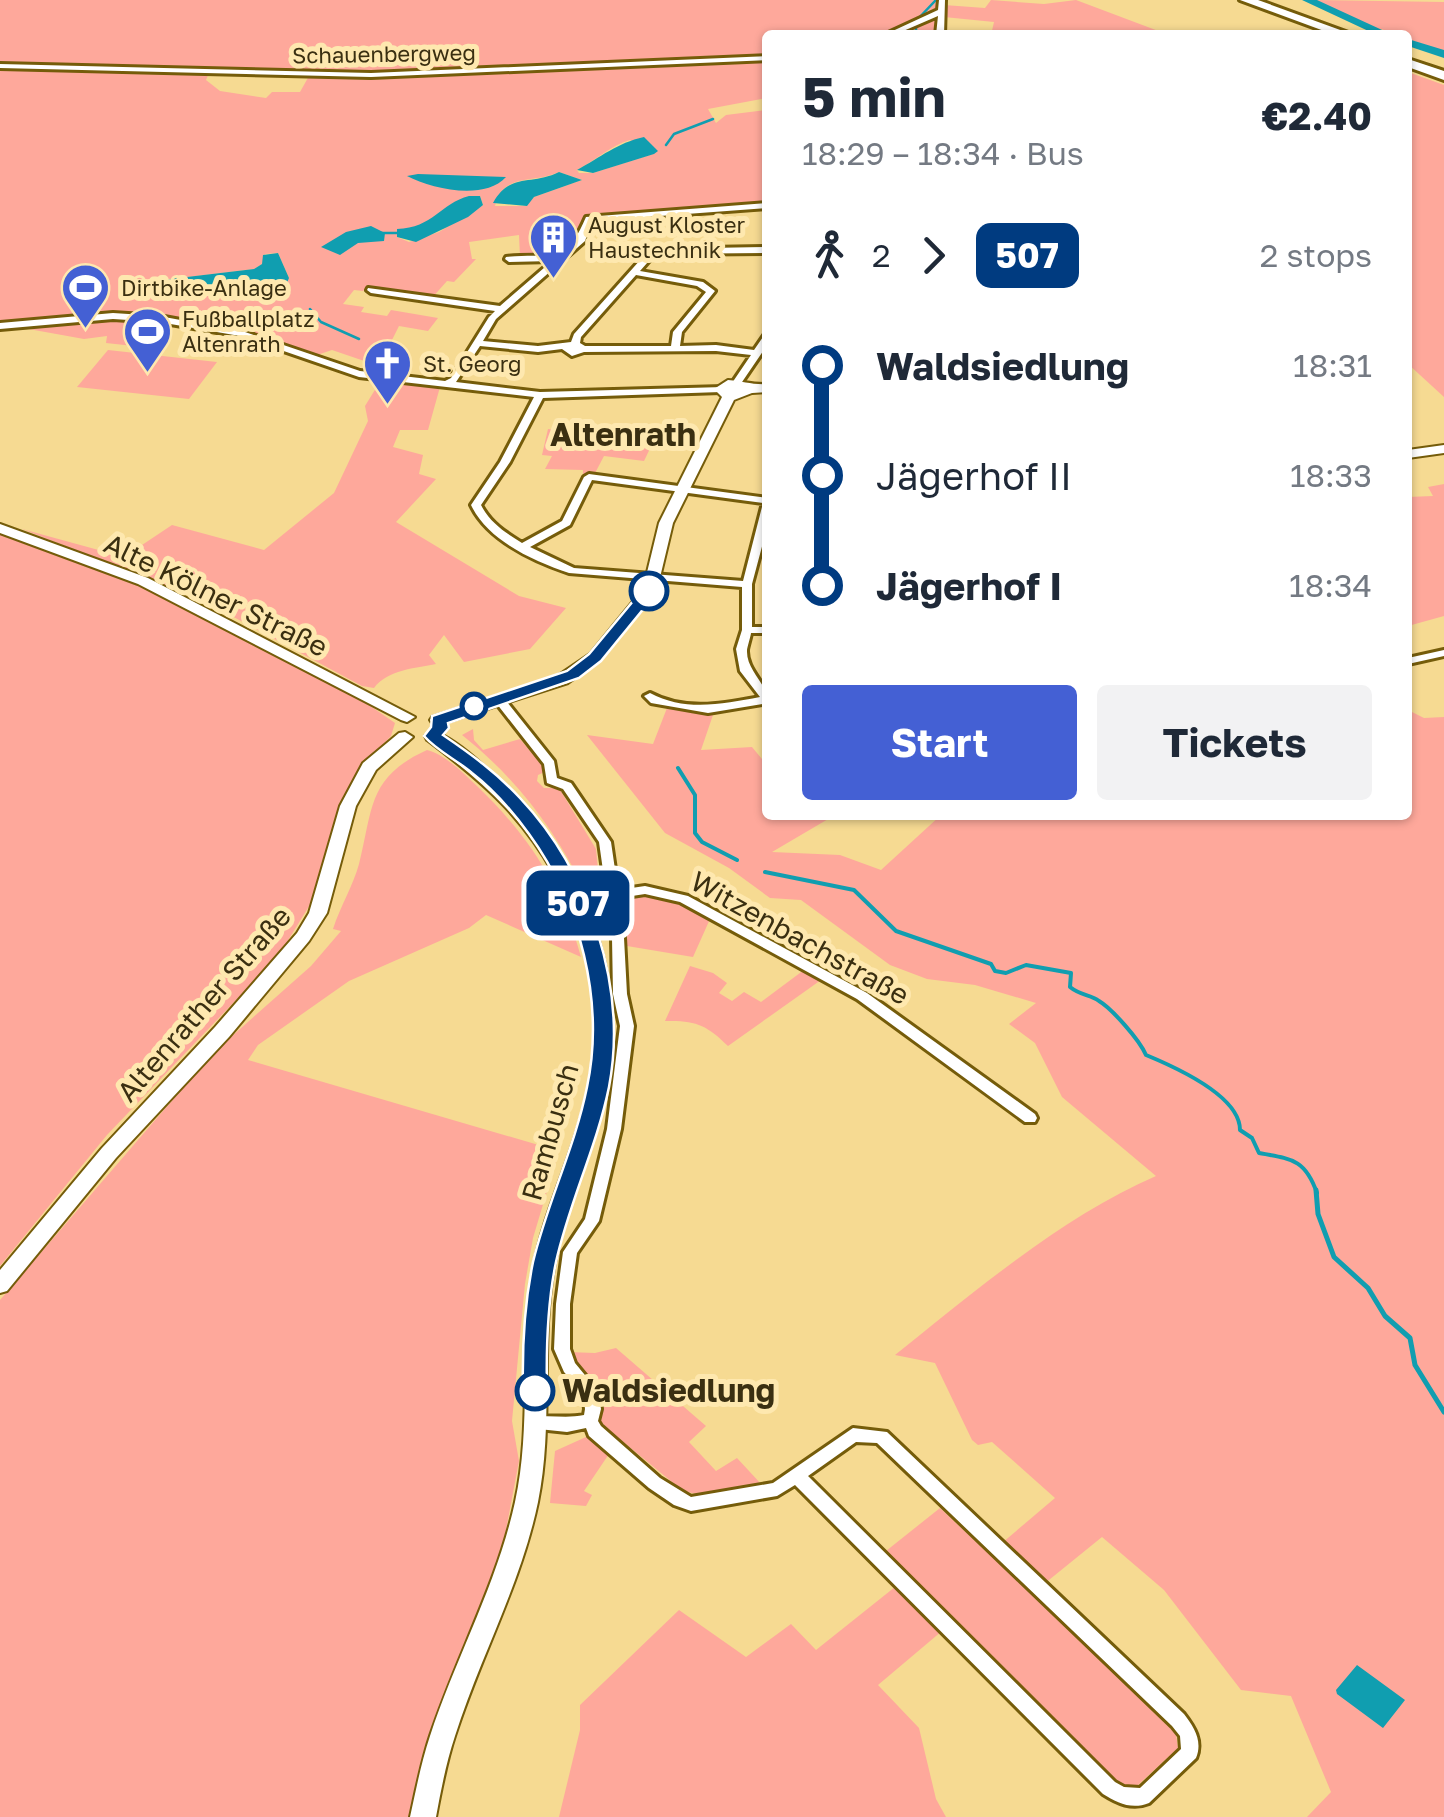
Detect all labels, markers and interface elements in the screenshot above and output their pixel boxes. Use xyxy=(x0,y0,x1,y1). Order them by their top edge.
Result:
street label: Schauenbergweg xyxy=(292,38,476,69)
text: 5 min xyxy=(802,63,946,129)
text: €2.40 xyxy=(1261,93,1372,138)
text: 18:29 – 18:34 · Bus xyxy=(802,134,1084,172)
place label: August Kloster Haustechnik xyxy=(588,211,746,263)
building icon: August Kloster Haustechnik xyxy=(527,212,579,280)
icon: walk xyxy=(802,228,857,283)
icon: forward xyxy=(906,228,961,283)
text: 507 xyxy=(996,234,1059,276)
text: 2 xyxy=(872,236,891,274)
text: 2 stops xyxy=(1260,236,1372,274)
sports icon: Dirtbike-Anlage xyxy=(60,262,112,330)
place label: Dirtbike-Anlage xyxy=(121,274,287,301)
place label: Fußballplatz Altenrath xyxy=(182,305,314,357)
sports icon: Fußballplatz Altenrath xyxy=(121,306,173,374)
church icon: St. Georg xyxy=(362,338,414,406)
text: Waldsiedlung xyxy=(876,343,1129,388)
text: 18:31 xyxy=(1293,346,1372,384)
place label: St. Georg xyxy=(423,350,522,377)
district label: Altenrath xyxy=(550,415,696,453)
text: Jägerhof II xyxy=(876,453,1072,498)
text: 18:33 xyxy=(1290,456,1372,494)
street label: Alte Kölner Straße xyxy=(99,526,333,663)
text: Jägerhof I xyxy=(876,563,1062,608)
text: 18:34 xyxy=(1289,566,1372,604)
unlabelled marker xyxy=(630,572,668,610)
button: Start xyxy=(802,685,1077,800)
button: Tickets xyxy=(1097,685,1372,800)
unlabelled marker xyxy=(461,693,487,719)
street label: Witzenbachstraße xyxy=(685,864,915,1011)
line badge: 507 xyxy=(520,870,636,936)
text: 507 xyxy=(546,882,610,924)
street label: Altenrather Straße xyxy=(110,899,297,1108)
street label: Rambusch xyxy=(514,1060,585,1204)
place label: Waldsiedlung xyxy=(562,1371,775,1409)
marker: Waldsiedlung xyxy=(516,1372,554,1410)

